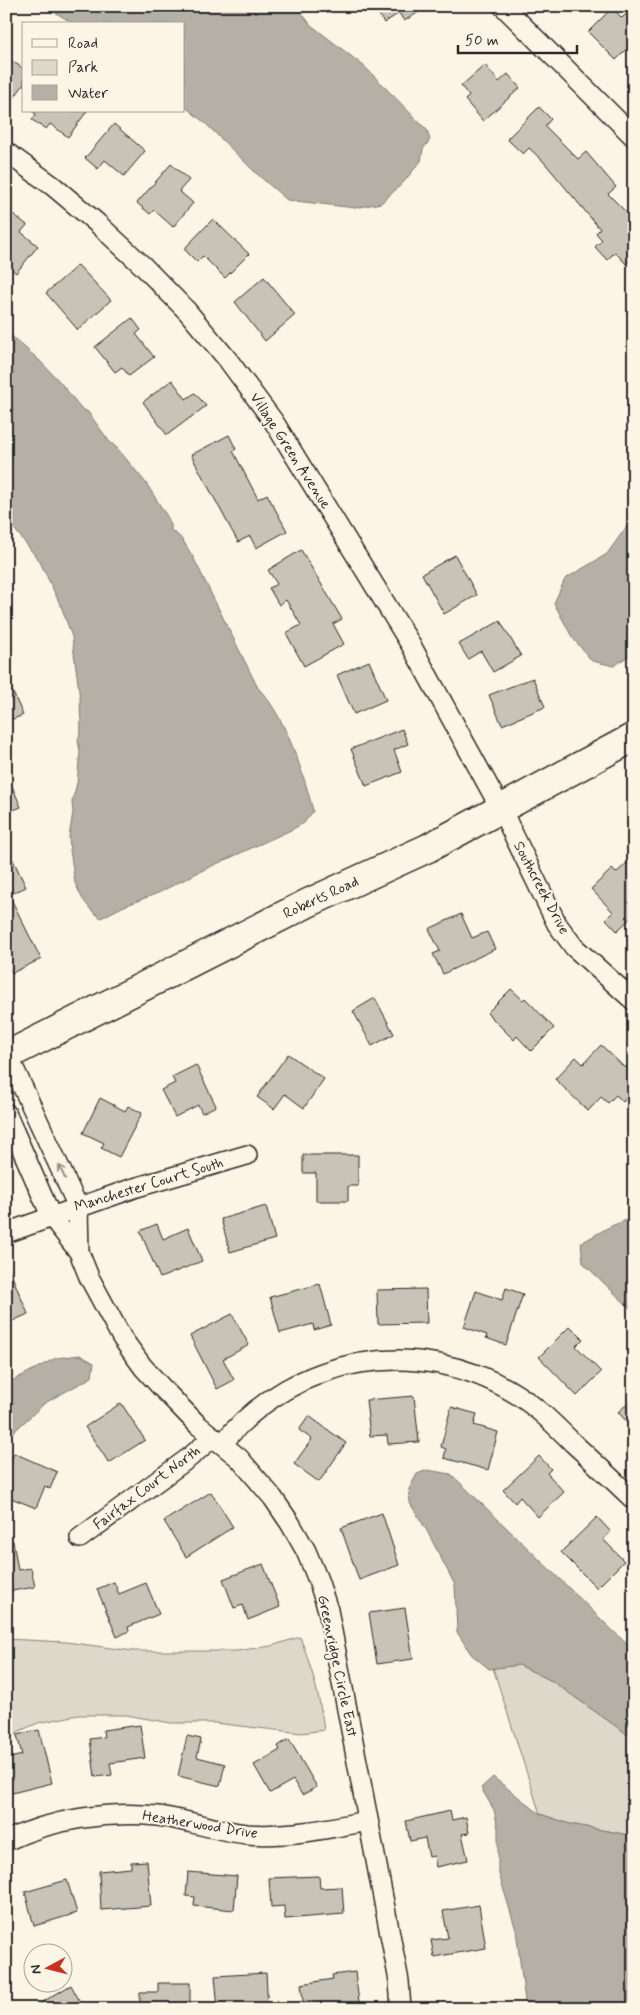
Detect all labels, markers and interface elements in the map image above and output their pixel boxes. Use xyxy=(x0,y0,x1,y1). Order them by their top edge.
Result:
legend xyxy=(22,22,185,112)
scale bar xyxy=(458,22,576,54)
text: 50 m xyxy=(465,31,499,51)
text: Road xyxy=(68,34,98,54)
text: Park xyxy=(68,58,98,78)
text: Water xyxy=(68,84,108,104)
street label: Village Green Avenue xyxy=(245,389,335,513)
street label: Southcreek Drive xyxy=(508,838,574,938)
street label: Roberts Road xyxy=(280,872,362,924)
street label: Manchester Court South xyxy=(72,1153,226,1217)
one-way arrow xyxy=(57,1165,66,1180)
street label: Fairfax Court North xyxy=(89,1441,205,1535)
street label: Greenridge Circle East xyxy=(311,1593,362,1740)
street label: Heatherwood Drive xyxy=(141,1806,259,1844)
north arrow xyxy=(22,1942,72,1992)
text: N xyxy=(27,1964,46,1975)

